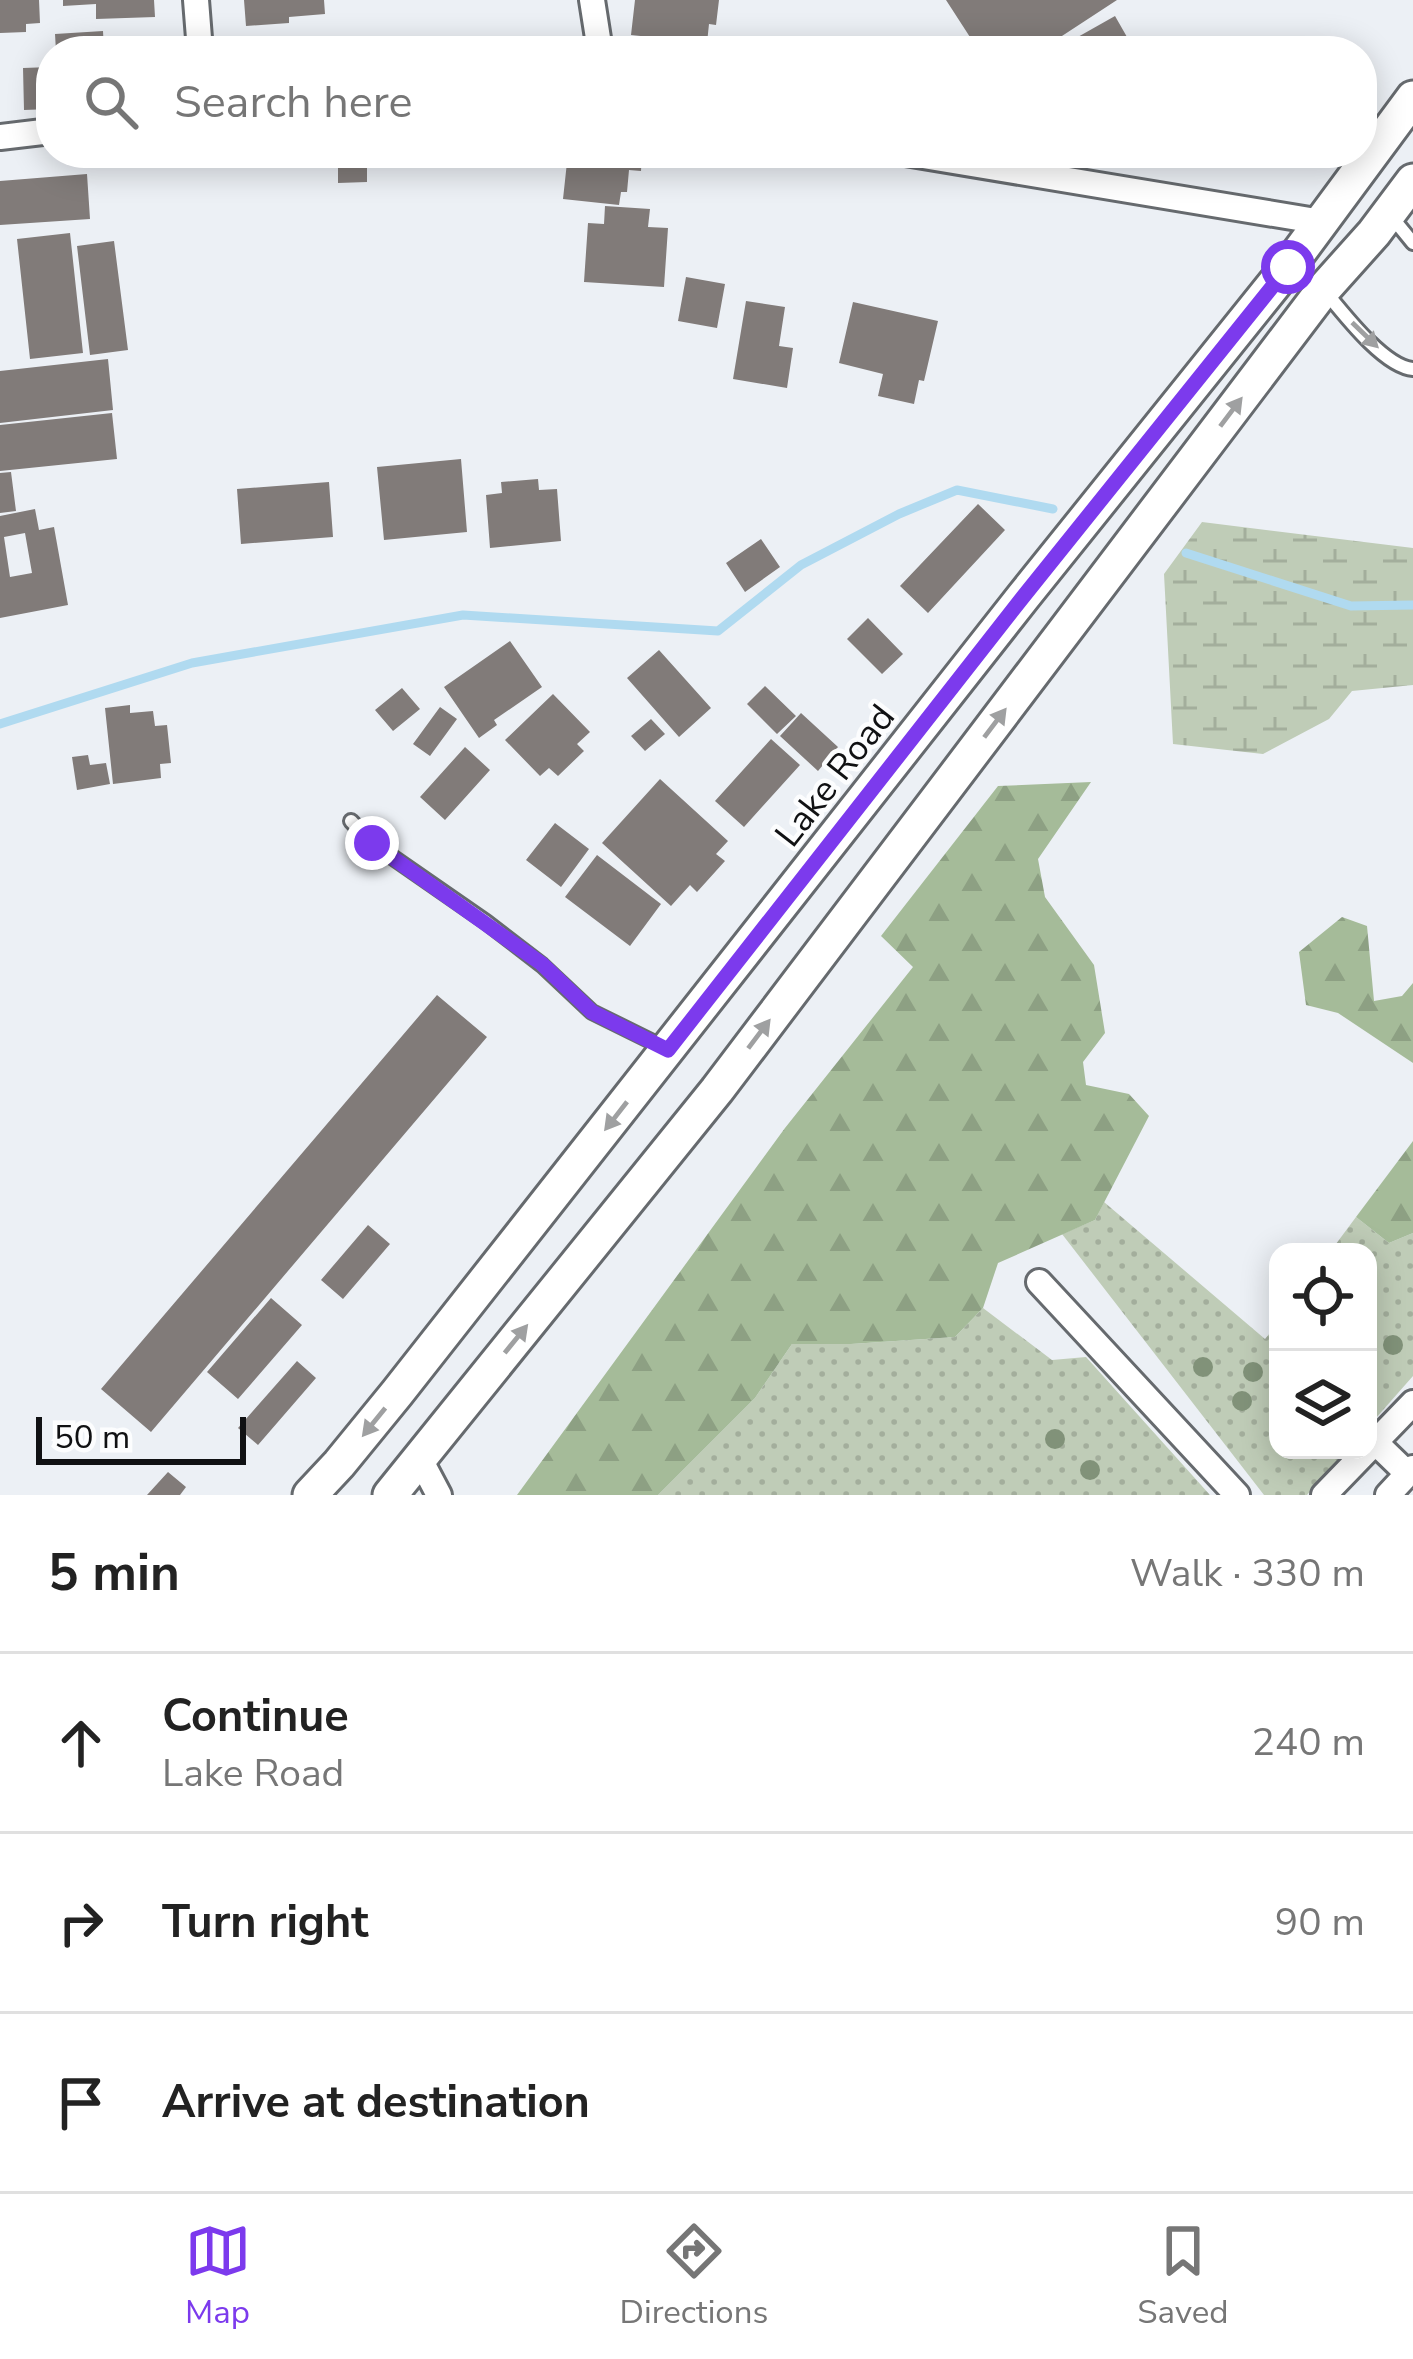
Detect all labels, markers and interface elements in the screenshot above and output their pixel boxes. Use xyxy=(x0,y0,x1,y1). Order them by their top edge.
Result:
search box xyxy=(36,36,1377,168)
icon: search xyxy=(78,69,144,135)
text: Search here xyxy=(174,72,413,133)
route start xyxy=(1261,240,1315,294)
one-way arrow xyxy=(1350,320,1379,348)
one-way arrow xyxy=(1218,397,1242,428)
street label: Lake Road xyxy=(764,695,906,857)
one-way arrow xyxy=(983,708,1007,739)
route end xyxy=(345,816,399,870)
one-way arrow xyxy=(747,1018,771,1049)
one-way arrow xyxy=(604,1100,629,1131)
map controls xyxy=(1269,1243,1377,1459)
button: locate xyxy=(1269,1243,1377,1351)
one-way arrow xyxy=(503,1324,529,1354)
button: layers xyxy=(1269,1351,1377,1459)
one-way arrow xyxy=(361,1406,387,1437)
scale bar xyxy=(36,1411,246,1464)
text: 50 m xyxy=(54,1415,130,1460)
text: 5 min xyxy=(48,1538,180,1608)
text: Walk · 330 m xyxy=(1130,1547,1365,1600)
text: Continue xyxy=(162,1686,349,1747)
icon: ahead xyxy=(48,1710,114,1776)
text: 240 m xyxy=(1251,1716,1365,1769)
text: Lake Road xyxy=(162,1747,344,1800)
icon: right xyxy=(48,1890,114,1956)
text: Turn right xyxy=(162,1892,369,1953)
text: 90 m xyxy=(1275,1896,1365,1949)
icon: arrive xyxy=(48,2070,114,2136)
text: Arrive at destination xyxy=(162,2072,590,2133)
tab: Map xyxy=(185,2218,251,2335)
tab: Directions xyxy=(620,2218,768,2335)
tab: Saved xyxy=(1137,2218,1228,2335)

